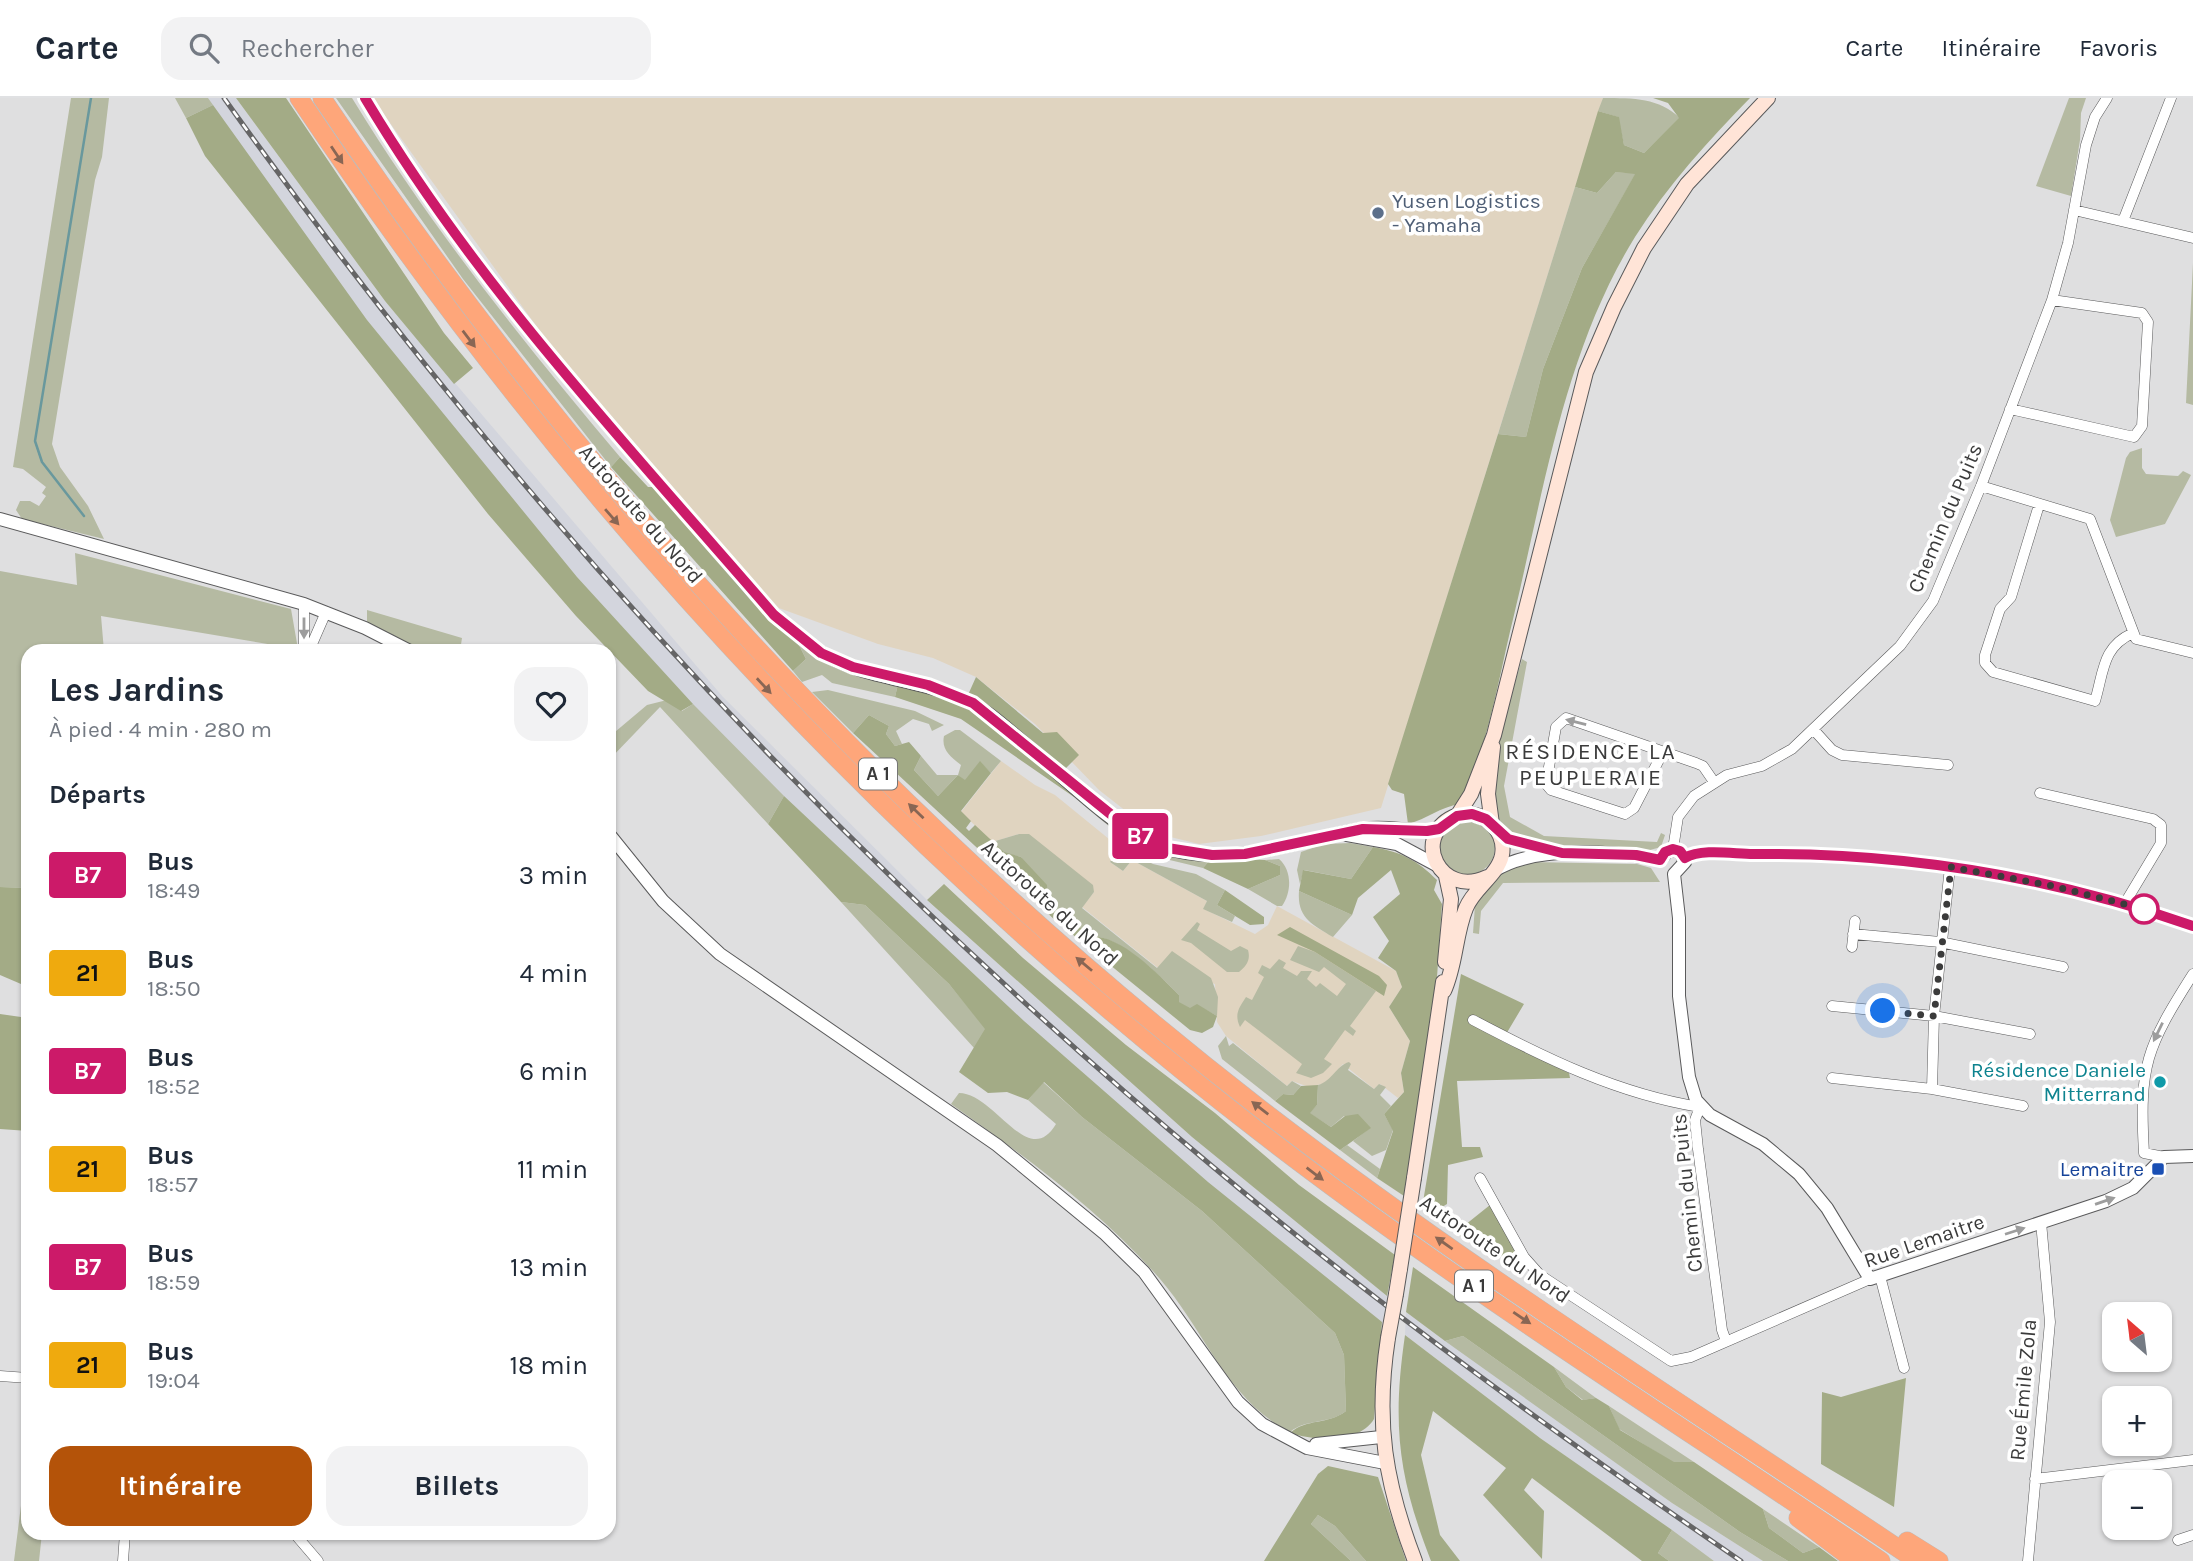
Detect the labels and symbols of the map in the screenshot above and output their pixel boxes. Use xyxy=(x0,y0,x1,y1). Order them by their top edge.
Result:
one-way arrow xyxy=(330,145,343,165)
place label: Yusen Logistics - Yamaha xyxy=(1392,189,1541,237)
marker: Yusen Logistics - Yamaha xyxy=(1370,205,1386,221)
one-way arrow xyxy=(462,330,477,348)
street label: Autoroute du Nord xyxy=(574,440,708,588)
street label: Chemin du Puits xyxy=(1903,440,1987,596)
one-way arrow xyxy=(604,508,619,525)
one-way arrow xyxy=(298,617,310,639)
one-way arrow xyxy=(756,677,772,694)
one-way arrow xyxy=(1565,716,1587,727)
district label: RÉSIDENCE LA PEUPLERAIE xyxy=(1505,738,1677,791)
road number: A 1 xyxy=(859,758,897,790)
one-way arrow xyxy=(908,803,925,819)
line badge: B7 xyxy=(1108,813,1172,859)
street label: Autoroute du Nord xyxy=(977,835,1123,971)
unlabelled marker xyxy=(2129,894,2159,924)
one-way arrow xyxy=(1075,956,1093,972)
your location xyxy=(1865,993,1900,1028)
one-way arrow xyxy=(2152,1022,2163,1042)
place label: Résidence Daniele Mitterrand xyxy=(1971,1058,2146,1106)
marker: Résidence Daniele Mitterrand xyxy=(2152,1074,2168,1090)
one-way arrow xyxy=(1251,1102,1269,1116)
street label: Chemin du Puits xyxy=(1667,1112,1707,1274)
place label: Lemaitre xyxy=(2060,1157,2144,1181)
marker: Lemaitre xyxy=(2150,1161,2166,1177)
one-way arrow xyxy=(1306,1167,1324,1181)
street label: Autoroute du Nord xyxy=(1415,1190,1575,1308)
one-way arrow xyxy=(2095,1195,2116,1206)
street label: Rue Lemaitre xyxy=(1861,1209,1987,1273)
one-way arrow xyxy=(2004,1225,2025,1235)
one-way arrow xyxy=(1435,1236,1453,1250)
road number: A 1 xyxy=(1455,1270,1493,1302)
north arrow xyxy=(2102,1302,2172,1372)
one-way arrow xyxy=(1512,1312,1531,1325)
street label: Rue Émile Zola xyxy=(2005,1318,2041,1462)

